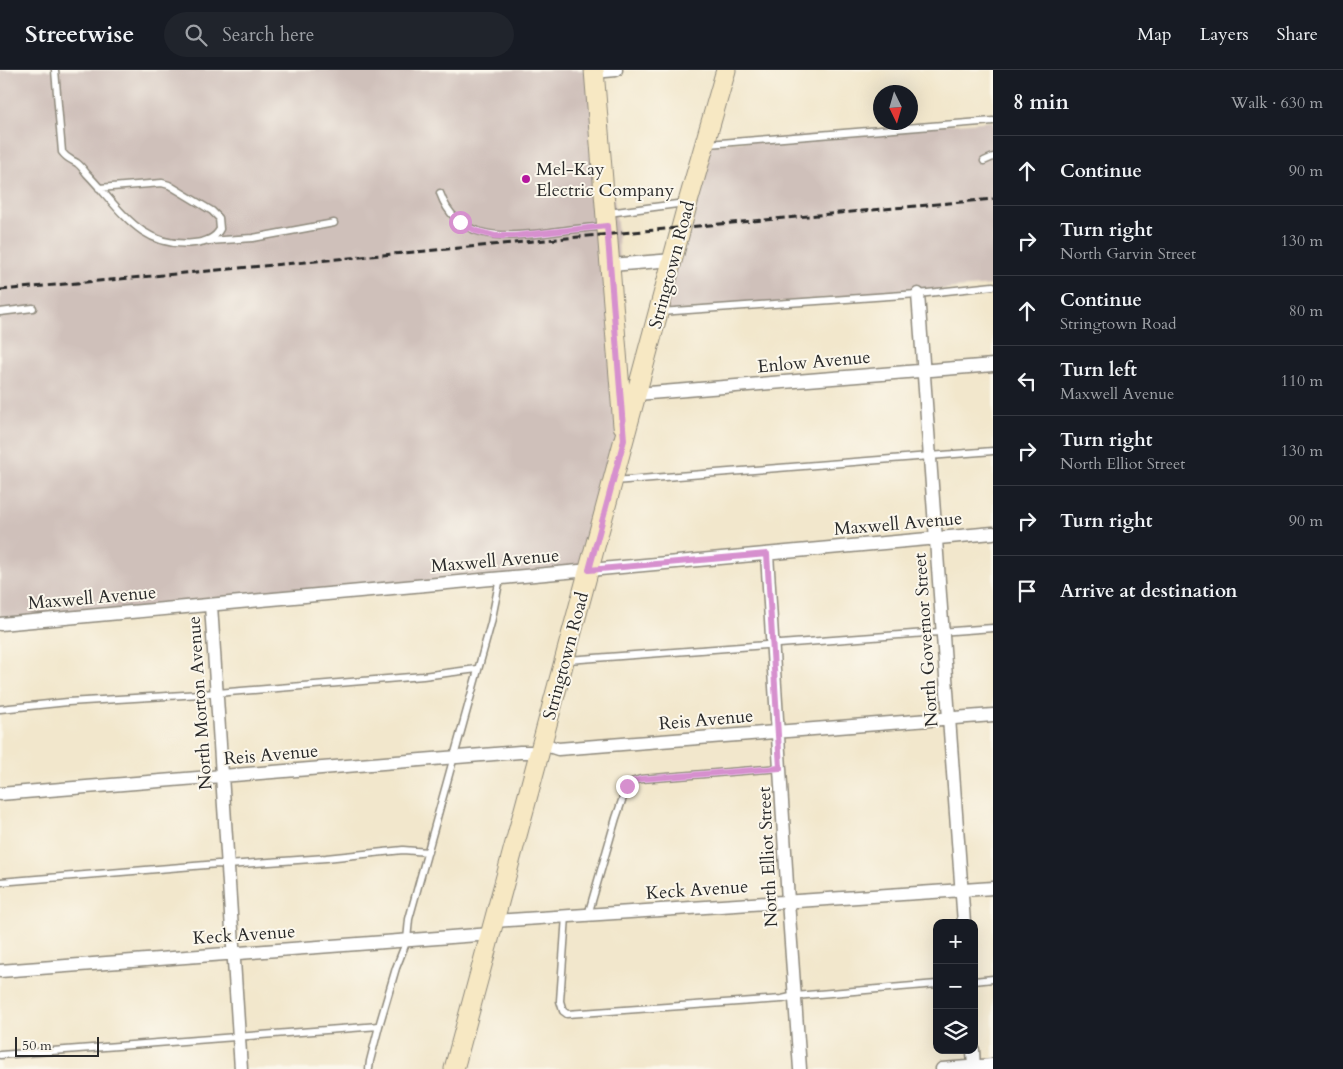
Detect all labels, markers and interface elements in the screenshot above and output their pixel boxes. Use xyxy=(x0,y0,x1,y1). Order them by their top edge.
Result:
search box xyxy=(164,12,514,57)
text: Streetwise xyxy=(25,18,134,51)
icon: search xyxy=(182,21,210,49)
text: Search here xyxy=(222,22,314,48)
text: Map xyxy=(1137,22,1172,47)
text: Layers xyxy=(1200,22,1249,47)
text: Share xyxy=(1277,22,1318,47)
north arrow xyxy=(873,85,918,130)
text: 8 min xyxy=(1013,88,1069,117)
text: Walk · 630 m xyxy=(1231,92,1323,114)
place label: Mel-Kay Electric Company xyxy=(536,157,675,203)
icon: ahead xyxy=(1013,157,1041,185)
text: Continue xyxy=(1060,158,1142,184)
text: 90 m xyxy=(1289,160,1323,182)
marker: Mel-Kay Electric Company xyxy=(520,173,532,185)
street label: Stringtown Road xyxy=(643,198,701,332)
route start xyxy=(449,211,472,234)
text: Turn right xyxy=(1060,217,1152,243)
icon: right xyxy=(1013,227,1041,255)
text: 130 m xyxy=(1281,230,1323,252)
text: North Garvin Street xyxy=(1060,243,1196,265)
text: Continue xyxy=(1060,287,1142,313)
icon: ahead xyxy=(1013,297,1041,325)
text: 80 m xyxy=(1289,300,1323,322)
text: Stringtown Road xyxy=(1060,313,1177,335)
street label: Enlow Avenue xyxy=(756,345,872,379)
text: Turn left xyxy=(1060,357,1137,383)
icon: left xyxy=(1013,367,1041,395)
text: 110 m xyxy=(1281,370,1323,392)
text: Maxwell Avenue xyxy=(1060,383,1174,405)
text: Turn right xyxy=(1060,427,1152,453)
icon: right xyxy=(1013,437,1041,465)
text: 130 m xyxy=(1281,440,1323,462)
text: North Elliot Street xyxy=(1060,453,1185,475)
street label: Maxwell Avenue xyxy=(833,506,963,542)
icon: right xyxy=(1013,507,1041,535)
text: Turn right xyxy=(1060,508,1152,534)
text: 90 m xyxy=(1289,510,1323,532)
street label: Maxwell Avenue xyxy=(430,543,560,579)
street label: North Governor Street xyxy=(907,552,945,728)
icon: arrive xyxy=(1013,577,1041,605)
text: Arrive at destination xyxy=(1060,578,1237,604)
street label: Maxwell Avenue xyxy=(27,580,157,616)
street label: Stringtown Road xyxy=(537,589,595,723)
street label: North Morton Avenue xyxy=(181,615,219,791)
street label: Reis Avenue xyxy=(658,703,754,737)
street label: Reis Avenue xyxy=(223,738,319,772)
route end xyxy=(616,775,639,798)
street label: North Elliot Street xyxy=(752,786,784,928)
street label: Keck Avenue xyxy=(645,874,749,906)
street label: Keck Avenue xyxy=(192,919,296,951)
map controls xyxy=(933,919,978,1054)
button: + xyxy=(933,919,978,964)
button: − xyxy=(933,964,978,1009)
button: layers xyxy=(933,1009,978,1054)
scale bar xyxy=(15,1034,99,1057)
text: 50 m xyxy=(22,1036,52,1055)

